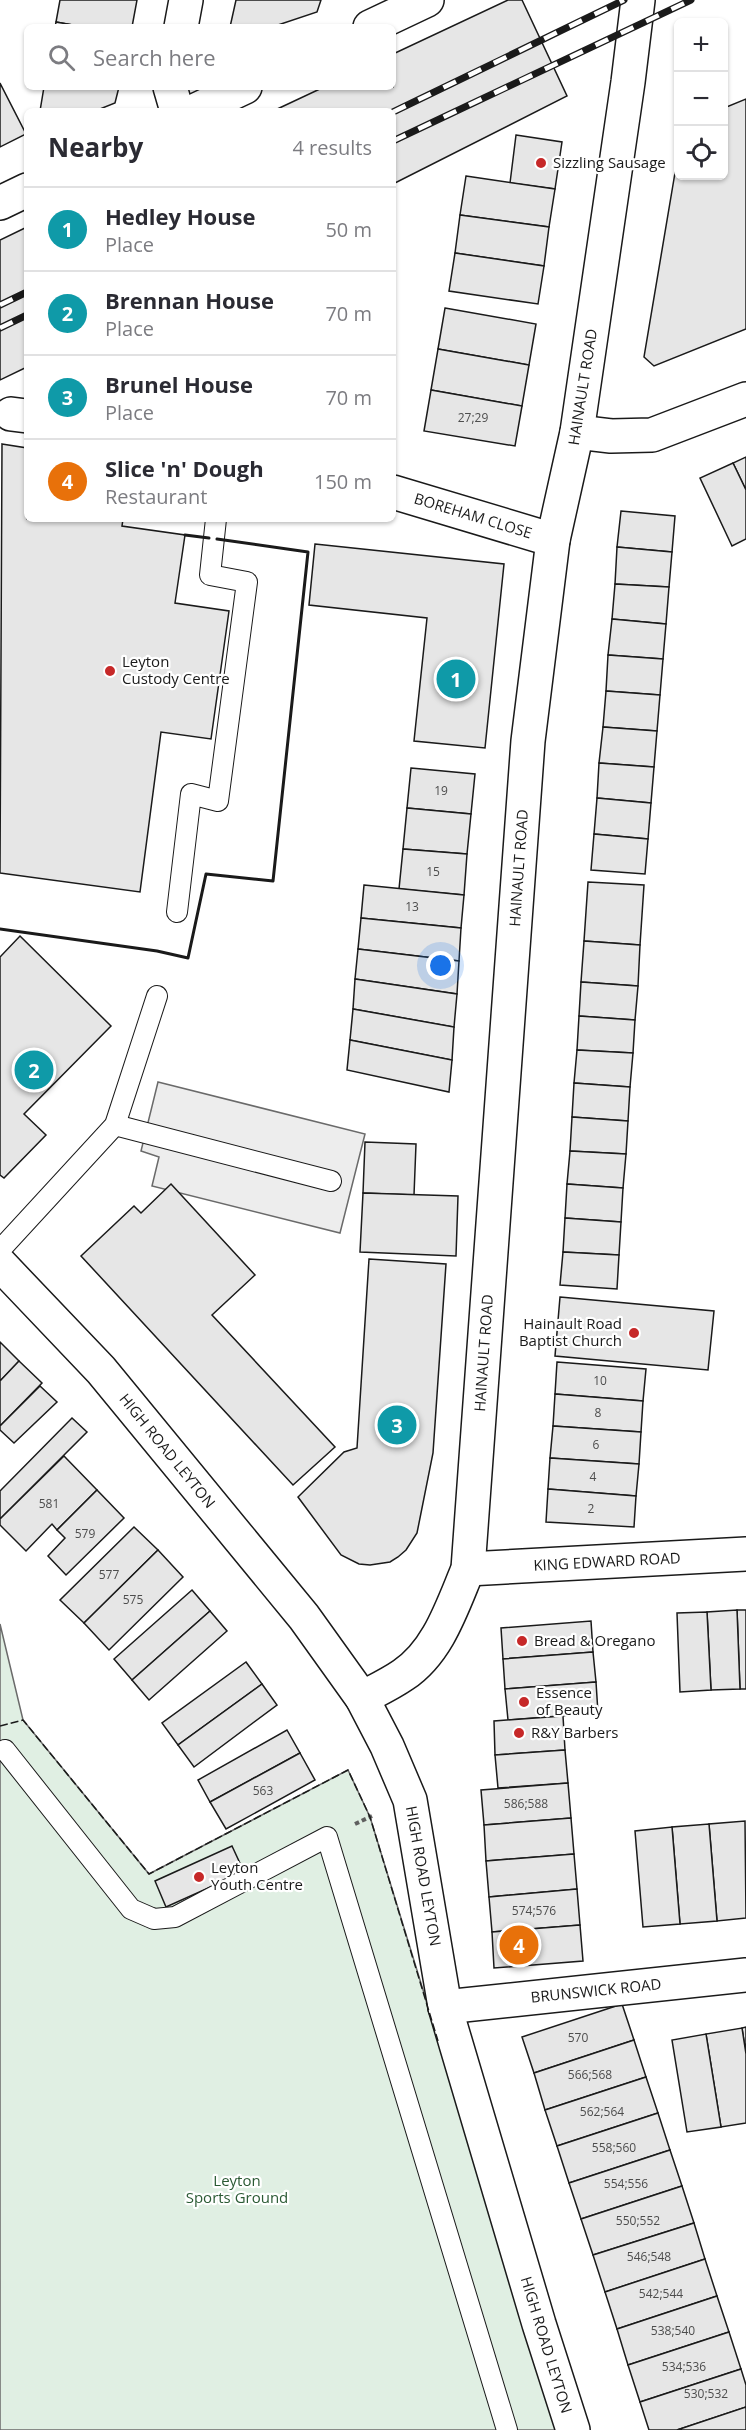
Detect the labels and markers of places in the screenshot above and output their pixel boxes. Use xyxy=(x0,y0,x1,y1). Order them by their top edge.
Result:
place label: Sizzling Sausage xyxy=(553,152,666,172)
marker: Sizzling Sausage xyxy=(534,156,548,170)
place label: Leyton Custody Centre xyxy=(122,651,230,688)
pin: 1 xyxy=(436,656,476,702)
marker: Leyton Custody Centre xyxy=(103,664,117,678)
pin: 2 xyxy=(15,1048,54,1092)
place label: Hainault Road Baptist Church xyxy=(519,1313,622,1350)
marker: Hainault Road Baptist Church xyxy=(627,1326,641,1340)
pin: 3 xyxy=(378,1402,416,1448)
place label: Bread & Oregano xyxy=(534,1630,655,1650)
marker: Bread & Oregano xyxy=(515,1634,529,1648)
place label: Essence of Beauty xyxy=(536,1682,603,1719)
marker: Essence of Beauty xyxy=(517,1695,531,1709)
place label: R&Y Barbers xyxy=(531,1722,619,1742)
marker: R&Y Barbers xyxy=(512,1726,526,1740)
place label: Leyton Youth Centre xyxy=(211,1857,303,1894)
marker: Leyton Youth Centre xyxy=(192,1870,206,1884)
pin: 4 xyxy=(500,1922,538,1968)

